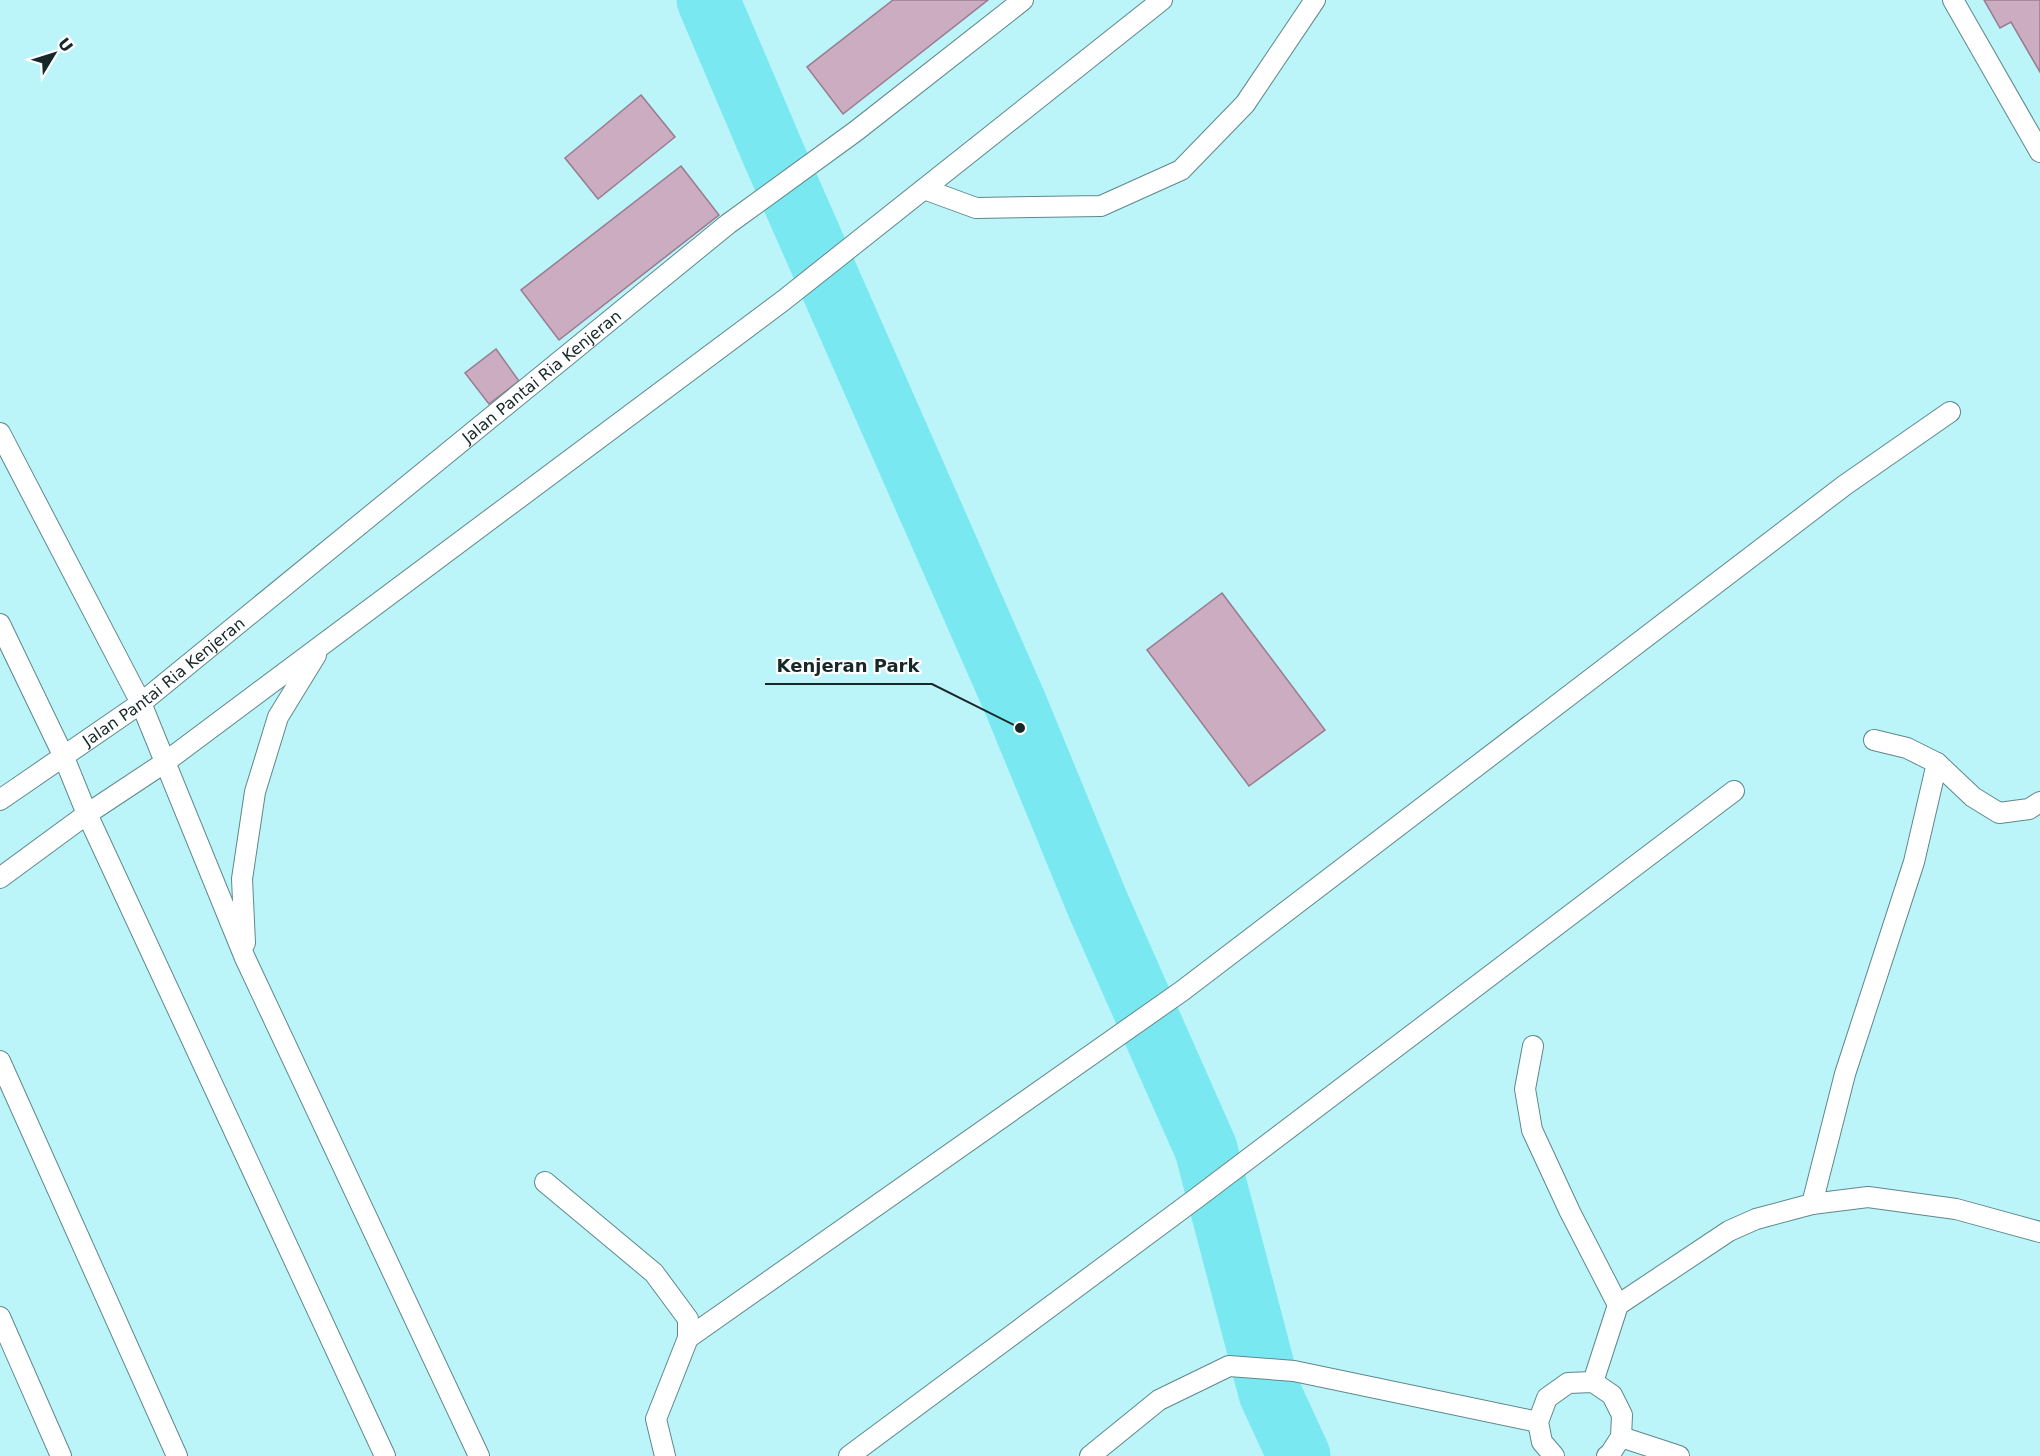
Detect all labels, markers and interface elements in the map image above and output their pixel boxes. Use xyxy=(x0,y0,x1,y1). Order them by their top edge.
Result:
north arrow xyxy=(24,24,84,84)
text: U xyxy=(54,34,77,56)
street label: Jalan Pantai Ria Kenjeran xyxy=(458,306,625,448)
street label: Jalan Pantai Ria Kenjeran xyxy=(78,613,249,751)
callout: Kenjeran Park xyxy=(765,648,932,684)
text: Kenjeran Park xyxy=(777,655,920,676)

